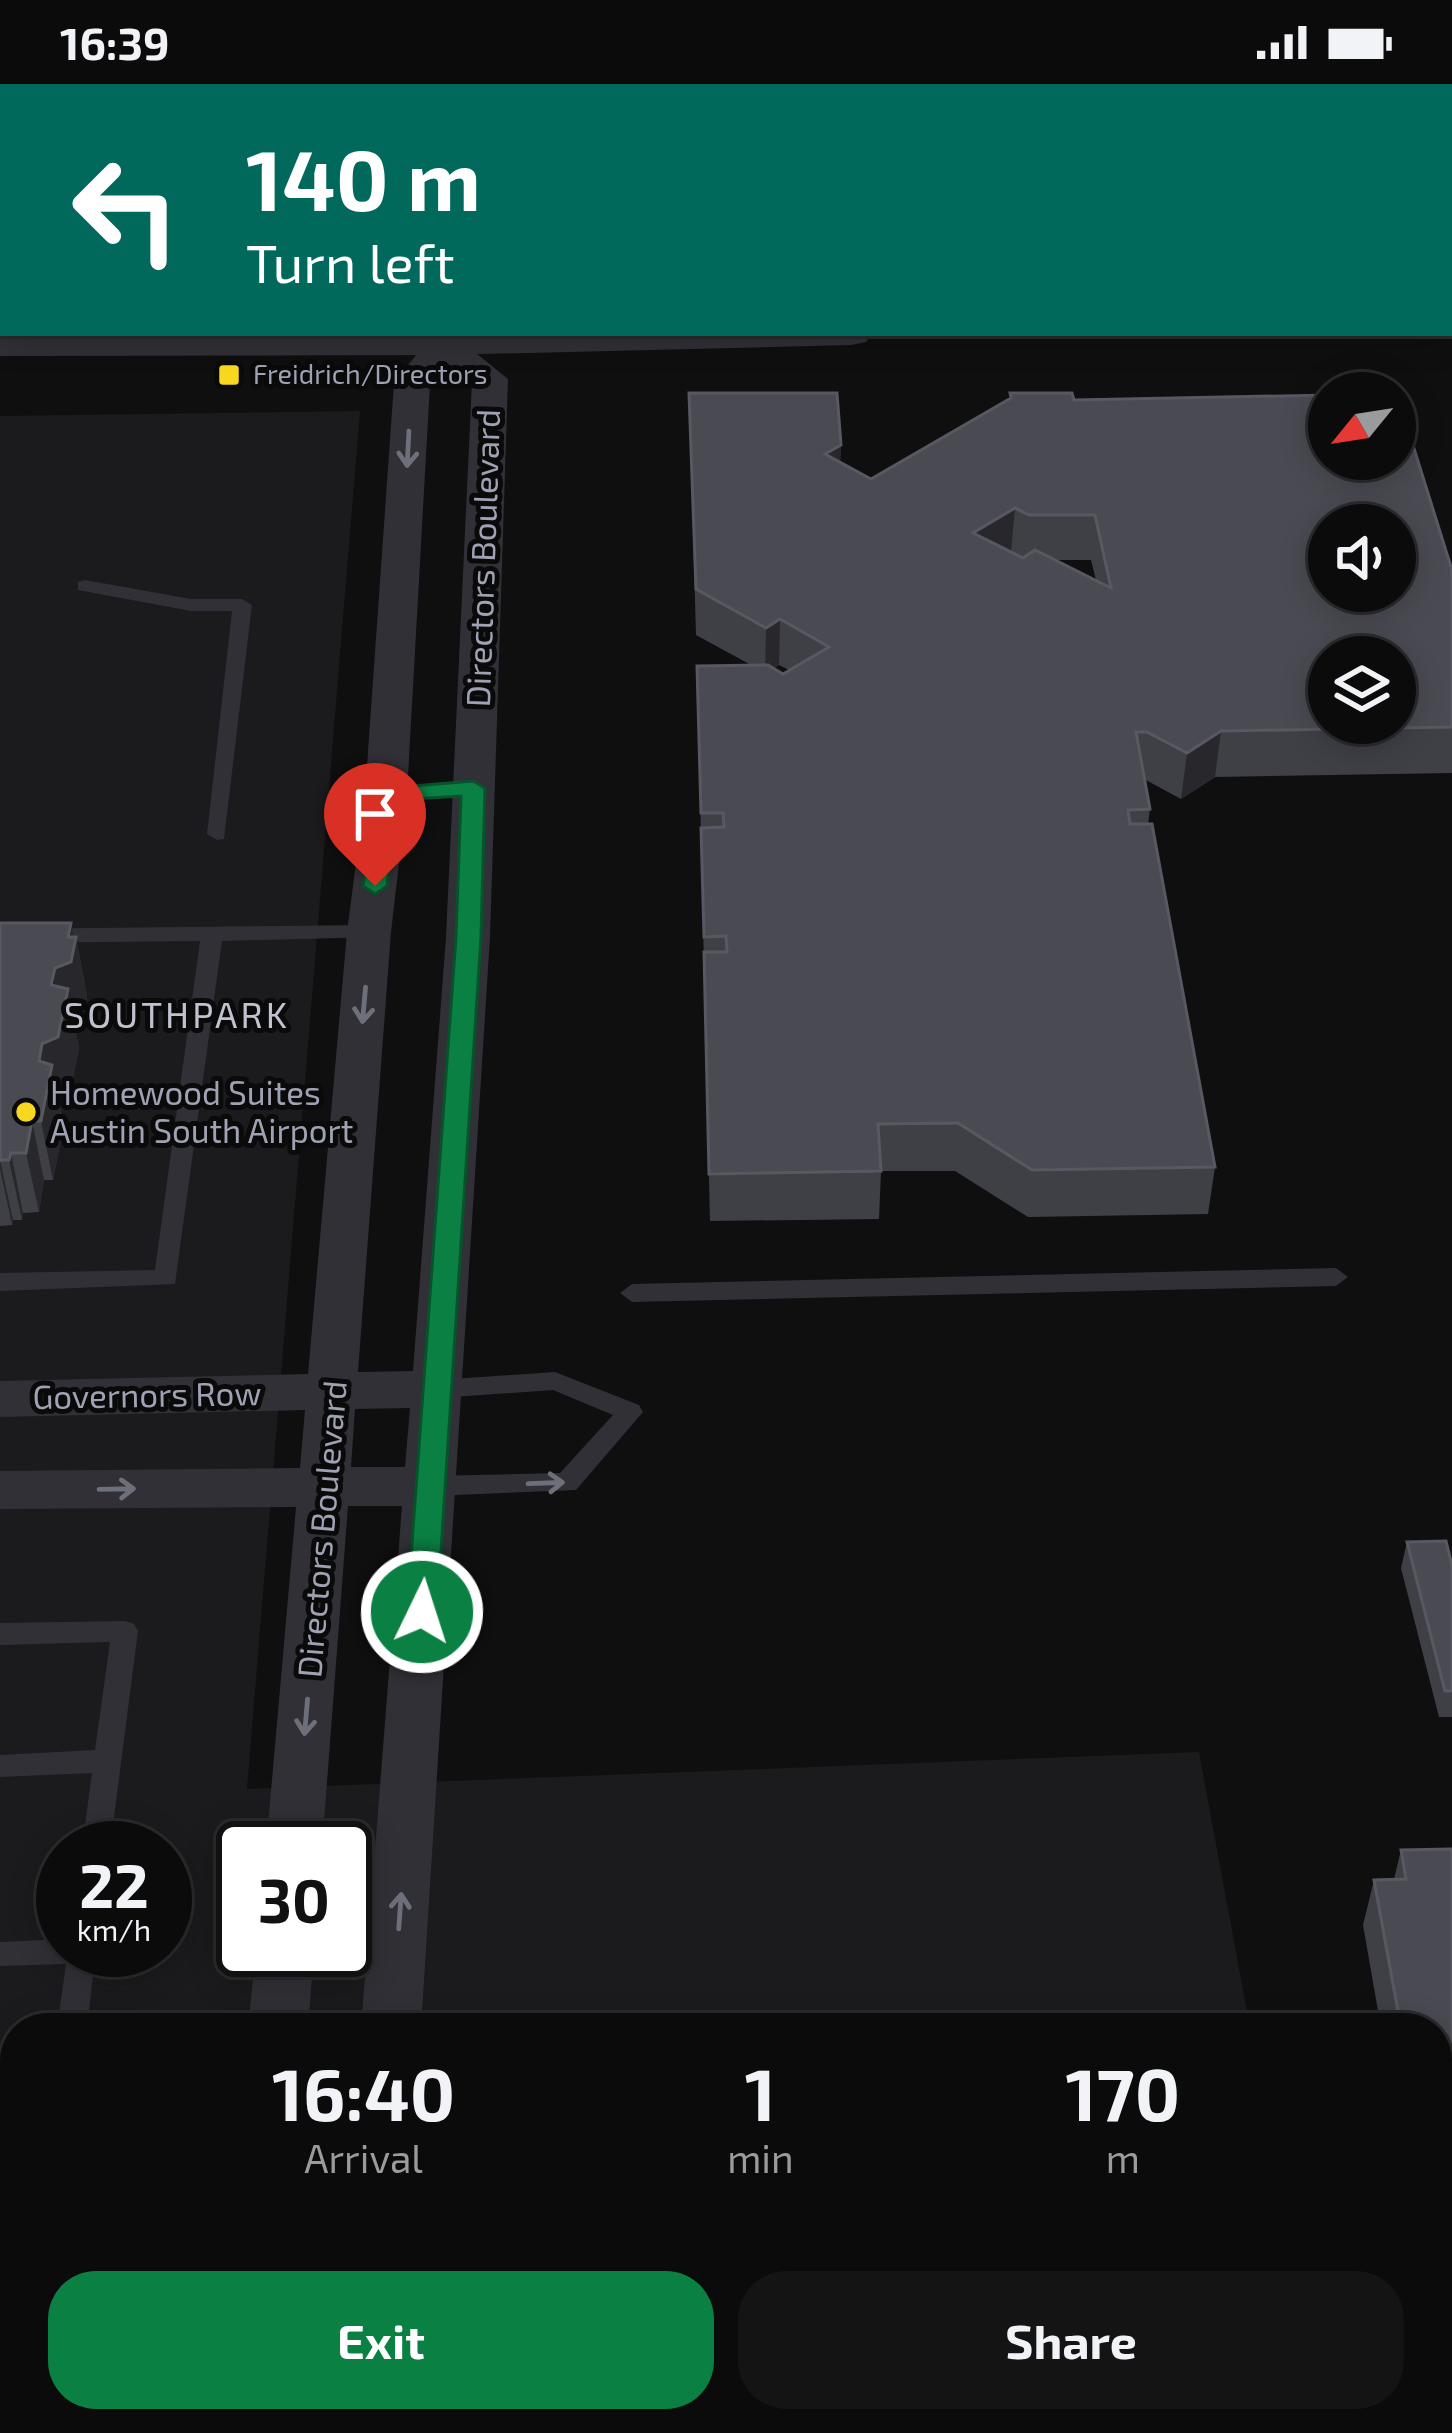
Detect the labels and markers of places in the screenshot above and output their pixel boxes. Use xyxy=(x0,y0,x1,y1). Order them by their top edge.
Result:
place label: Freidrich/Directors xyxy=(253,357,488,389)
marker: Freidrich/Directors xyxy=(216,362,242,388)
pin xyxy=(324,763,426,886)
place label: Homewood Suites Austin South Airport xyxy=(50,1072,353,1150)
marker: Homewood Suites Austin South Airport xyxy=(13,1099,39,1125)

